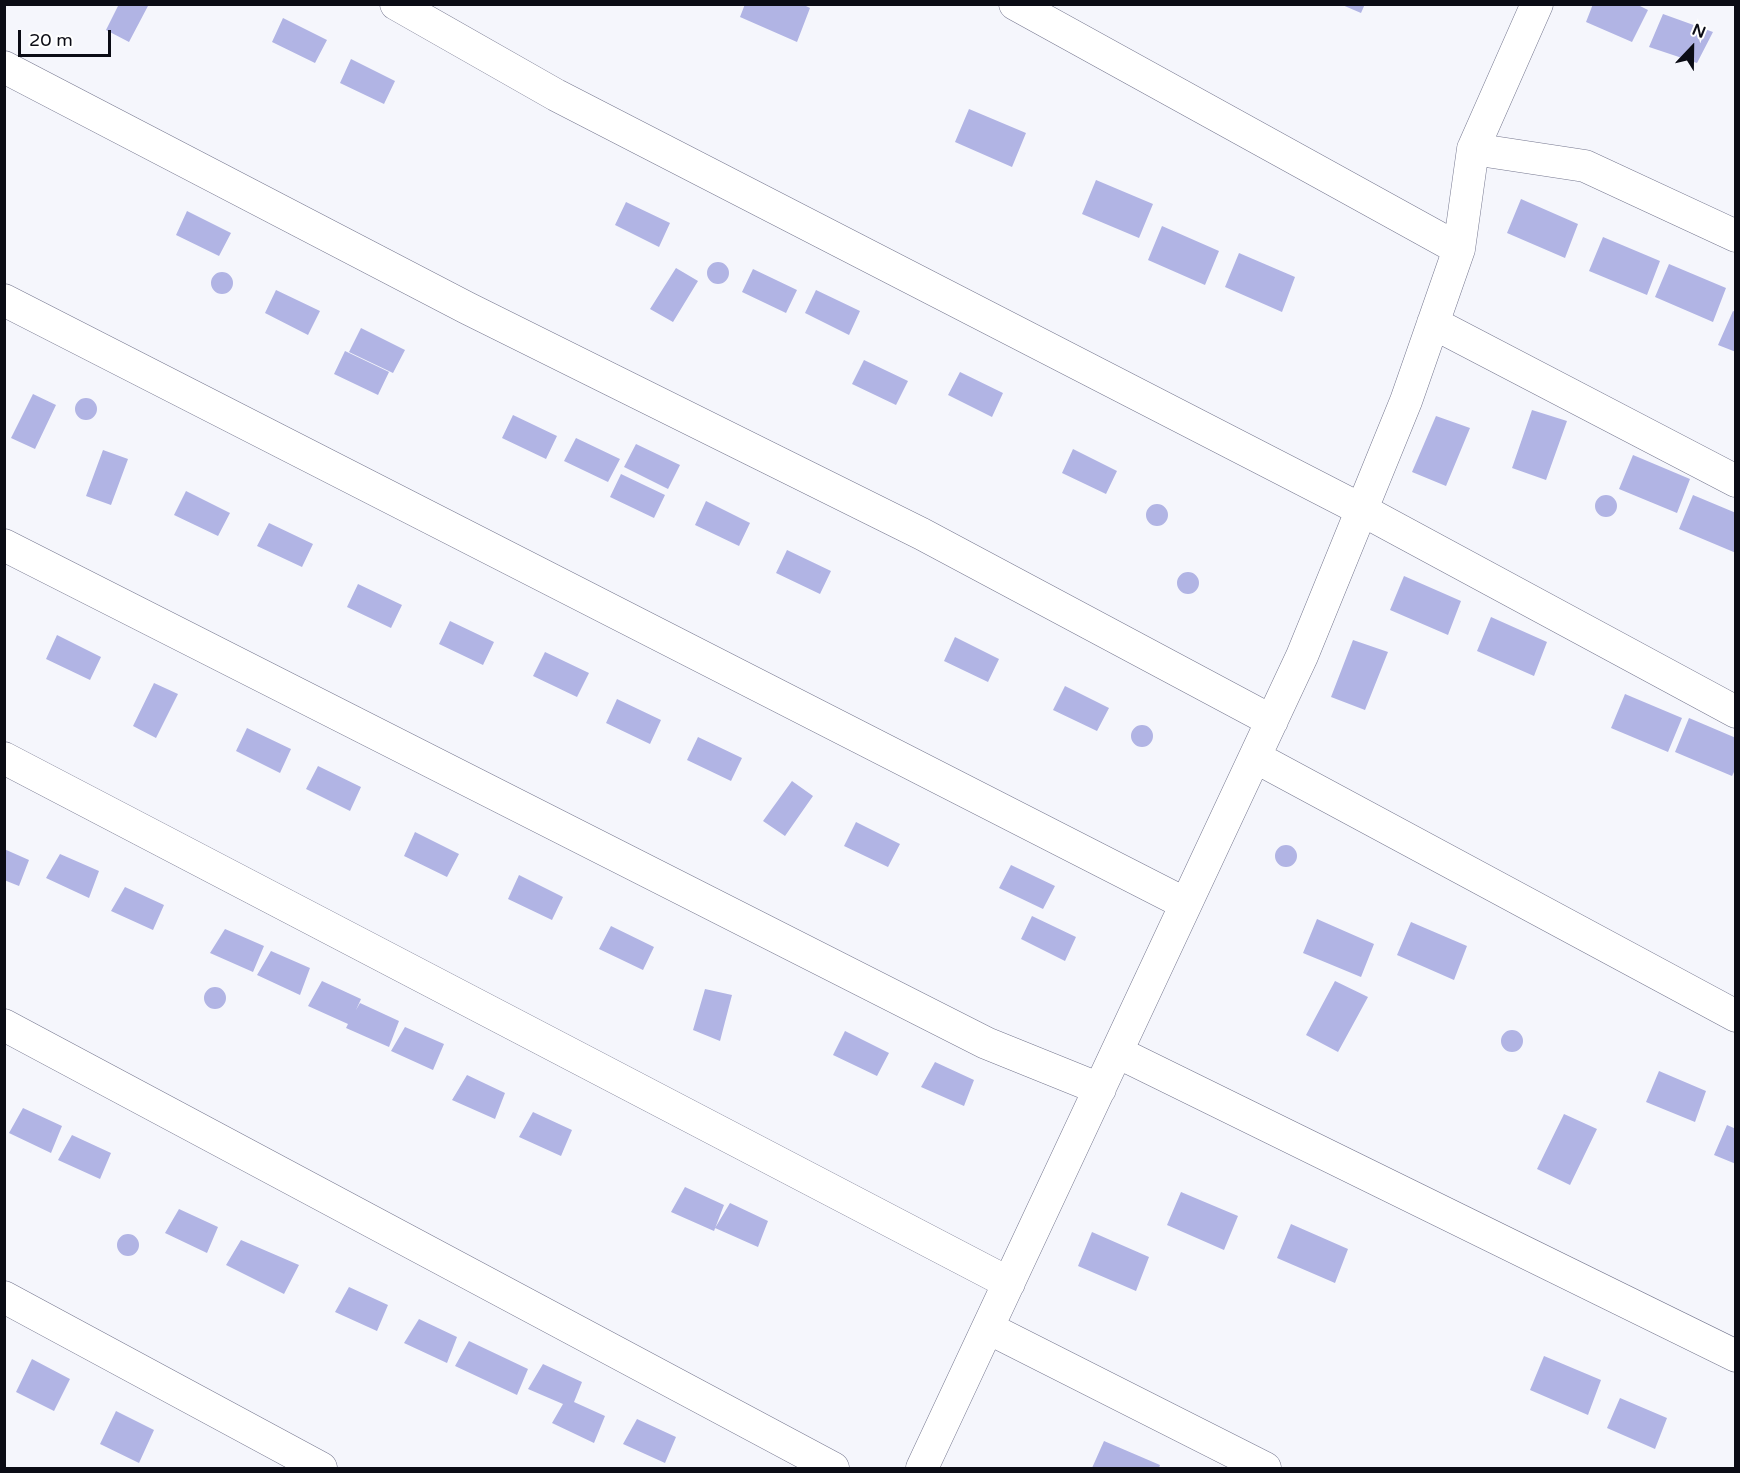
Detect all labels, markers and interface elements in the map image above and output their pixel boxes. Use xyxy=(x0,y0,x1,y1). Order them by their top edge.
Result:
scale bar xyxy=(21,18,114,56)
north arrow xyxy=(1662,18,1722,78)
text: N xyxy=(1689,20,1708,43)
text: 20 m xyxy=(29,29,73,51)

